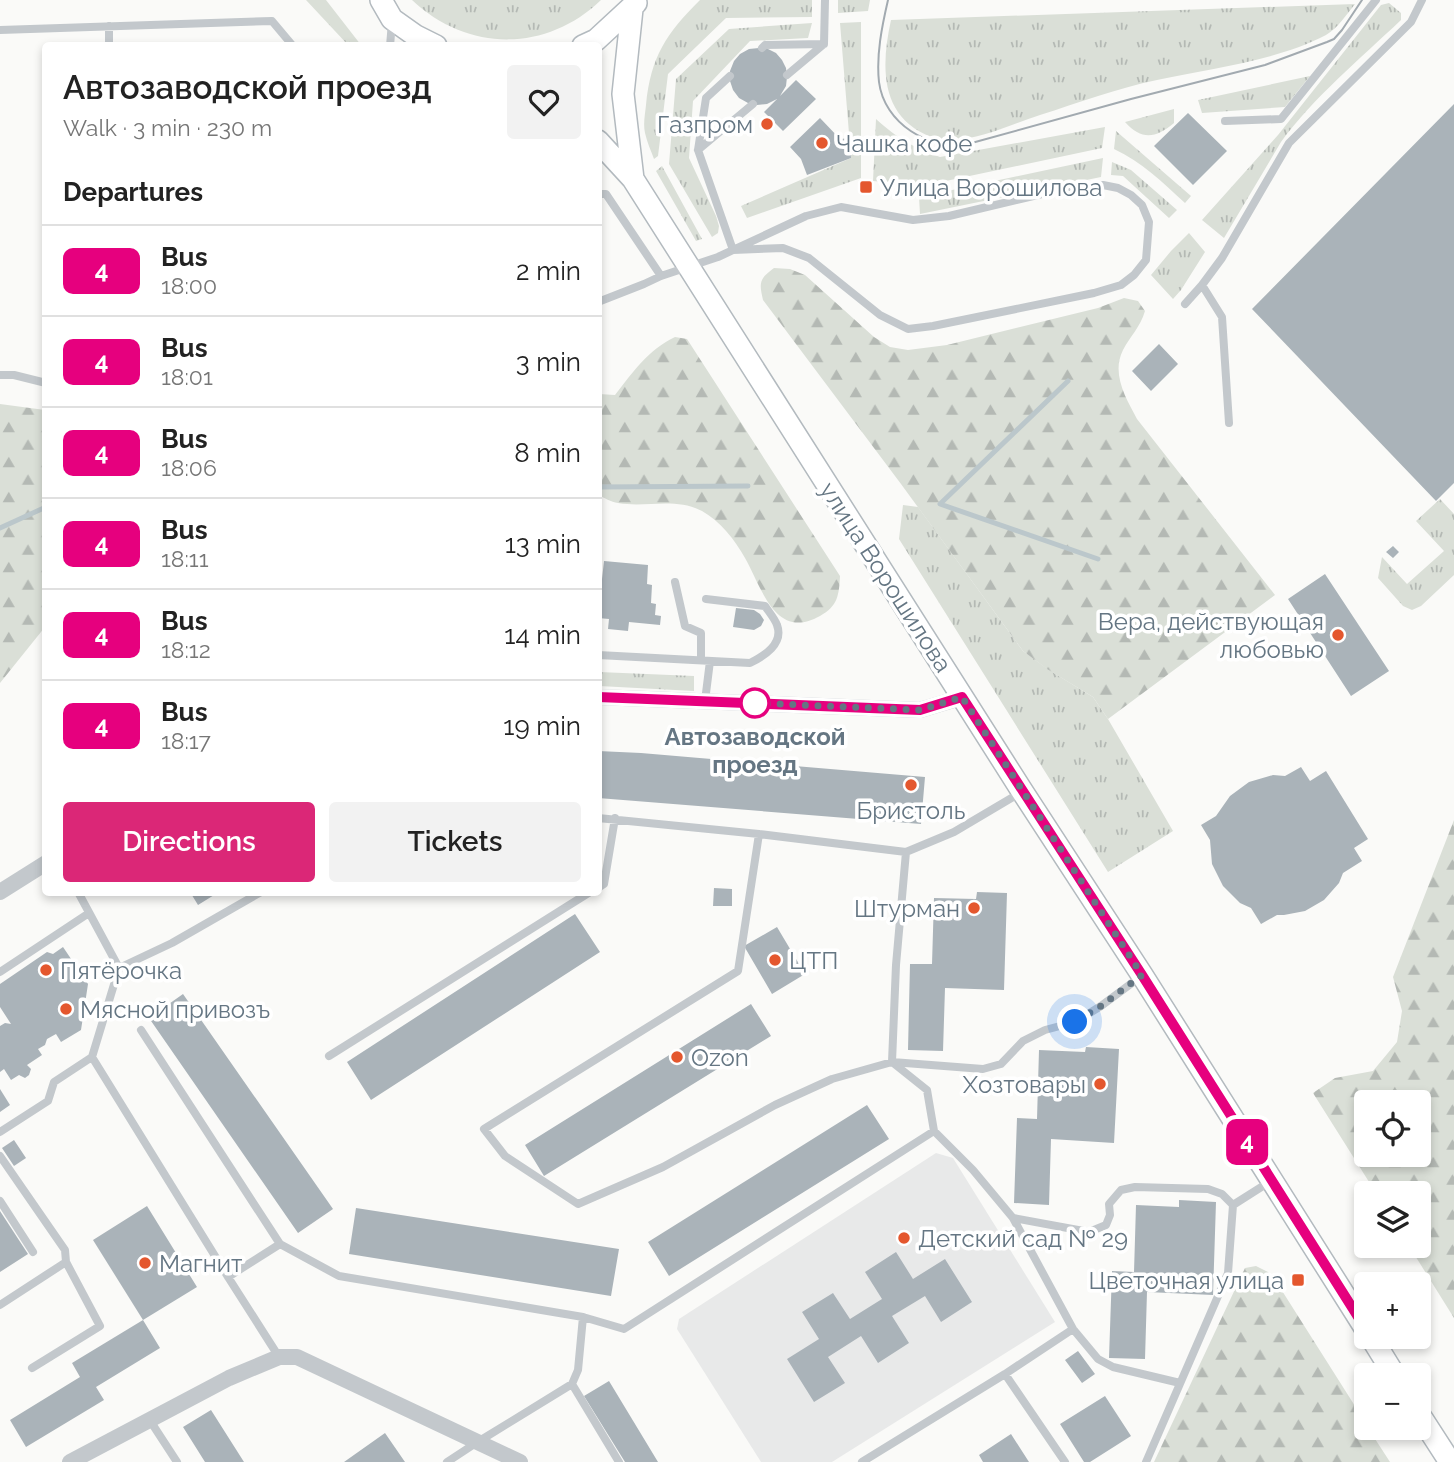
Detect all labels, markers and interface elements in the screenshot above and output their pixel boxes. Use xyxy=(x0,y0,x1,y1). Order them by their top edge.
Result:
button: heart xyxy=(507,65,581,139)
text: Автозаводской проезд xyxy=(63,68,432,107)
place label: Газпром xyxy=(657,110,753,139)
text: Walk · 3 min · 230 m xyxy=(63,114,272,141)
marker: Газпром xyxy=(759,116,775,132)
place label: Чашка кофе xyxy=(836,129,972,158)
marker: Чашка кофе xyxy=(814,135,830,151)
place label: Улица Ворошилова xyxy=(880,173,1102,202)
text: Departures xyxy=(63,177,203,207)
marker: Улица Ворошилова xyxy=(858,179,874,195)
text: Bus xyxy=(161,242,208,272)
text: 4 xyxy=(95,256,108,285)
text: 2 min xyxy=(516,256,581,286)
text: 18:00 xyxy=(161,272,217,299)
text: Bus xyxy=(161,333,208,363)
text: 4 xyxy=(95,347,108,376)
text: 3 min xyxy=(516,347,581,377)
text: 18:01 xyxy=(161,363,213,390)
text: Bus xyxy=(161,424,208,454)
text: 4 xyxy=(95,438,108,467)
text: 8 min xyxy=(514,438,581,468)
text: 18:06 xyxy=(161,454,217,481)
street label: улица Ворошилова xyxy=(814,477,958,677)
text: Bus xyxy=(161,515,208,545)
text: 4 xyxy=(95,529,108,558)
text: 13 min xyxy=(505,529,581,559)
text: 18:11 xyxy=(161,545,209,572)
text: Bus xyxy=(161,606,208,636)
place label: Вера, действующая любовью xyxy=(1098,607,1324,664)
text: 4 xyxy=(95,620,108,649)
text: 14 min xyxy=(504,620,581,650)
marker: Вера, действующая любовью xyxy=(1330,627,1346,643)
text: 18:12 xyxy=(161,636,211,663)
marker: Автозаводской проезд xyxy=(740,688,770,718)
text: Bus xyxy=(161,697,208,727)
text: 4 xyxy=(95,711,108,740)
text: 19 min xyxy=(503,711,581,741)
place label: Автозаводской проезд xyxy=(665,722,846,779)
text: 18:17 xyxy=(161,727,211,754)
marker: Бристоль xyxy=(903,777,919,793)
place label: Бристоль xyxy=(857,796,965,825)
button: Directions xyxy=(63,802,315,882)
button: Tickets xyxy=(329,802,581,882)
place label: Штурман xyxy=(854,894,960,923)
marker: Штурман xyxy=(966,900,982,916)
place label: ЦТП xyxy=(789,946,838,975)
marker: ЦТП xyxy=(767,952,783,968)
place label: Пятёрочка xyxy=(60,956,182,985)
marker: Пятёрочка xyxy=(38,962,54,978)
place label: Мясной привозъ xyxy=(80,995,270,1024)
marker: Мясной привозъ xyxy=(58,1001,74,1017)
your location xyxy=(1057,1004,1092,1039)
place label: Ozon xyxy=(691,1043,749,1072)
marker: Ozon xyxy=(669,1049,685,1065)
place label: Хозтовары xyxy=(963,1070,1086,1099)
marker: Хозтовары xyxy=(1092,1076,1108,1092)
map controls xyxy=(1354,1090,1431,1440)
button: locate xyxy=(1354,1090,1431,1167)
line badge: 4 xyxy=(1224,1119,1270,1165)
text: 4 xyxy=(1240,1127,1254,1156)
button: layers xyxy=(1354,1181,1431,1258)
place label: Детский сад № 29 xyxy=(918,1224,1128,1253)
marker: Детский сад № 29 xyxy=(896,1230,912,1246)
place label: Магнит xyxy=(159,1249,243,1278)
marker: Магнит xyxy=(137,1255,153,1271)
place label: Цветочная улица xyxy=(1089,1266,1284,1295)
marker: Цветочная улица xyxy=(1290,1272,1306,1288)
button: + xyxy=(1354,1272,1431,1349)
button: − xyxy=(1354,1363,1431,1440)

